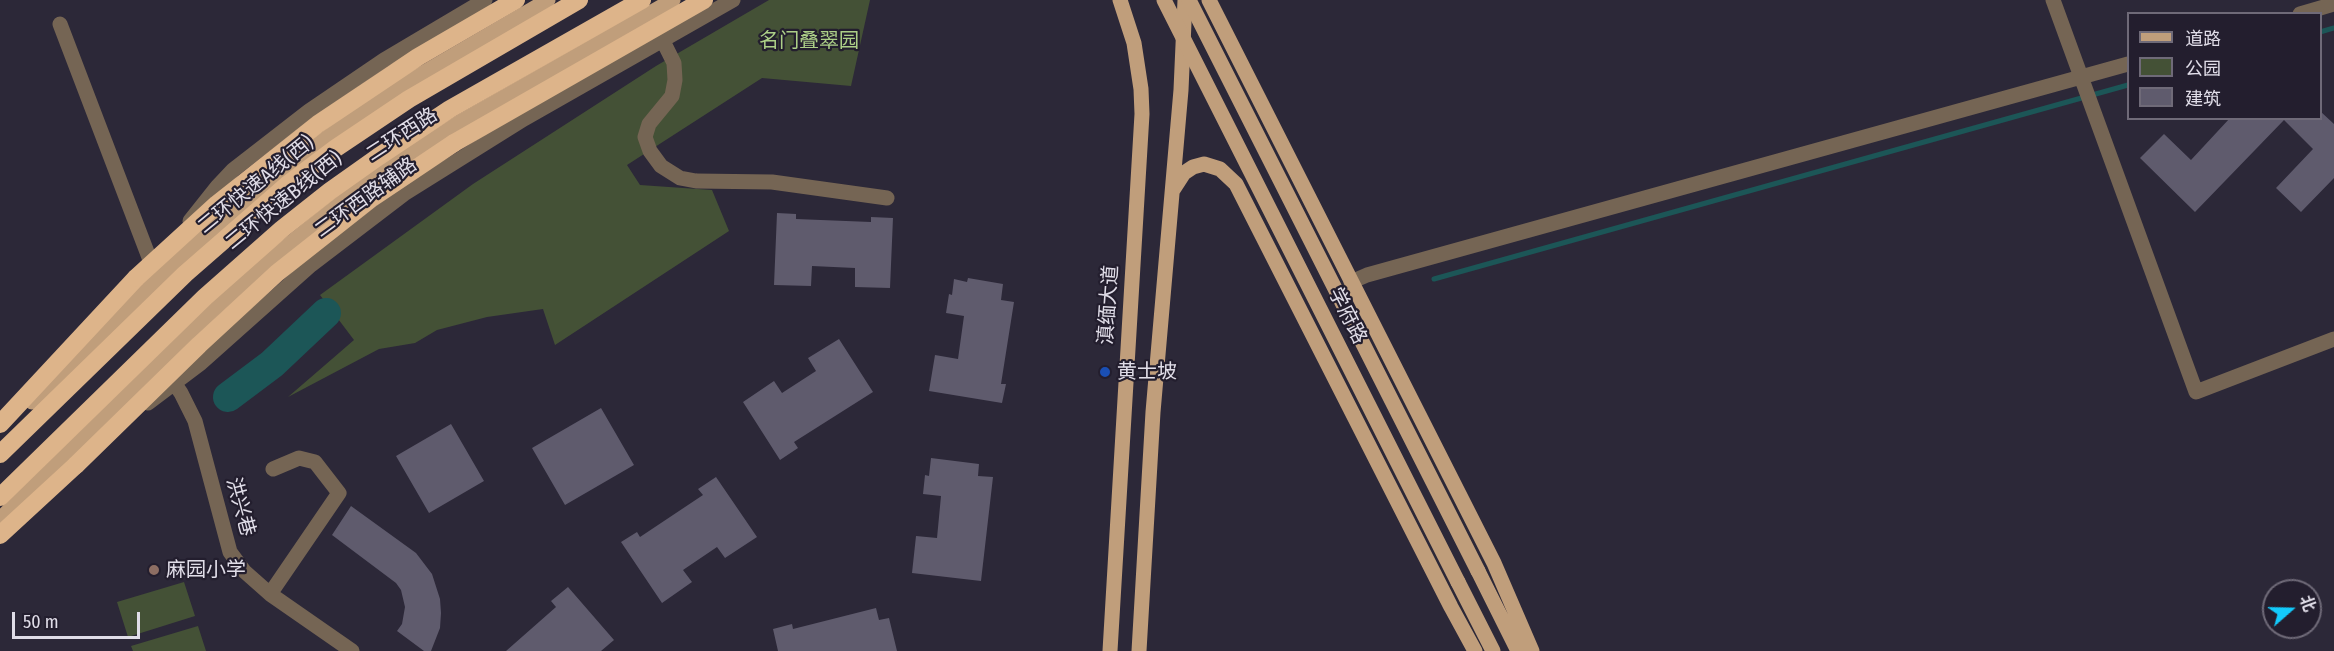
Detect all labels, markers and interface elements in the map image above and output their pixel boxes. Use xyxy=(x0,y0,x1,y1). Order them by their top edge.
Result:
legend xyxy=(2127,12,2322,120)
text: 道路 xyxy=(2185,28,2221,50)
park label: 名门叠翠园 xyxy=(759,29,859,53)
text: 公园 xyxy=(2185,58,2221,80)
text: 建筑 xyxy=(2185,88,2221,110)
street label: 二环西路 xyxy=(362,103,442,167)
street label: 二环快速A线(西) xyxy=(193,131,319,239)
street label: 二环快速B线(西) xyxy=(221,147,347,255)
street label: 二环西路辅路 xyxy=(310,153,422,243)
street label: 滇缅大道 xyxy=(1094,264,1124,346)
street label: 学府路 xyxy=(1323,284,1371,348)
place label: 黄士坡 xyxy=(1117,360,1177,384)
marker: 黄士坡 xyxy=(1098,365,1112,379)
street label: 洪兴巷 xyxy=(221,475,259,539)
place label: 麻园小学 xyxy=(166,558,246,582)
marker: 麻园小学 xyxy=(147,563,161,577)
north arrow xyxy=(2262,579,2322,639)
text: 北 xyxy=(2296,593,2319,614)
scale bar xyxy=(15,600,142,638)
text: 50 m xyxy=(23,611,59,633)

